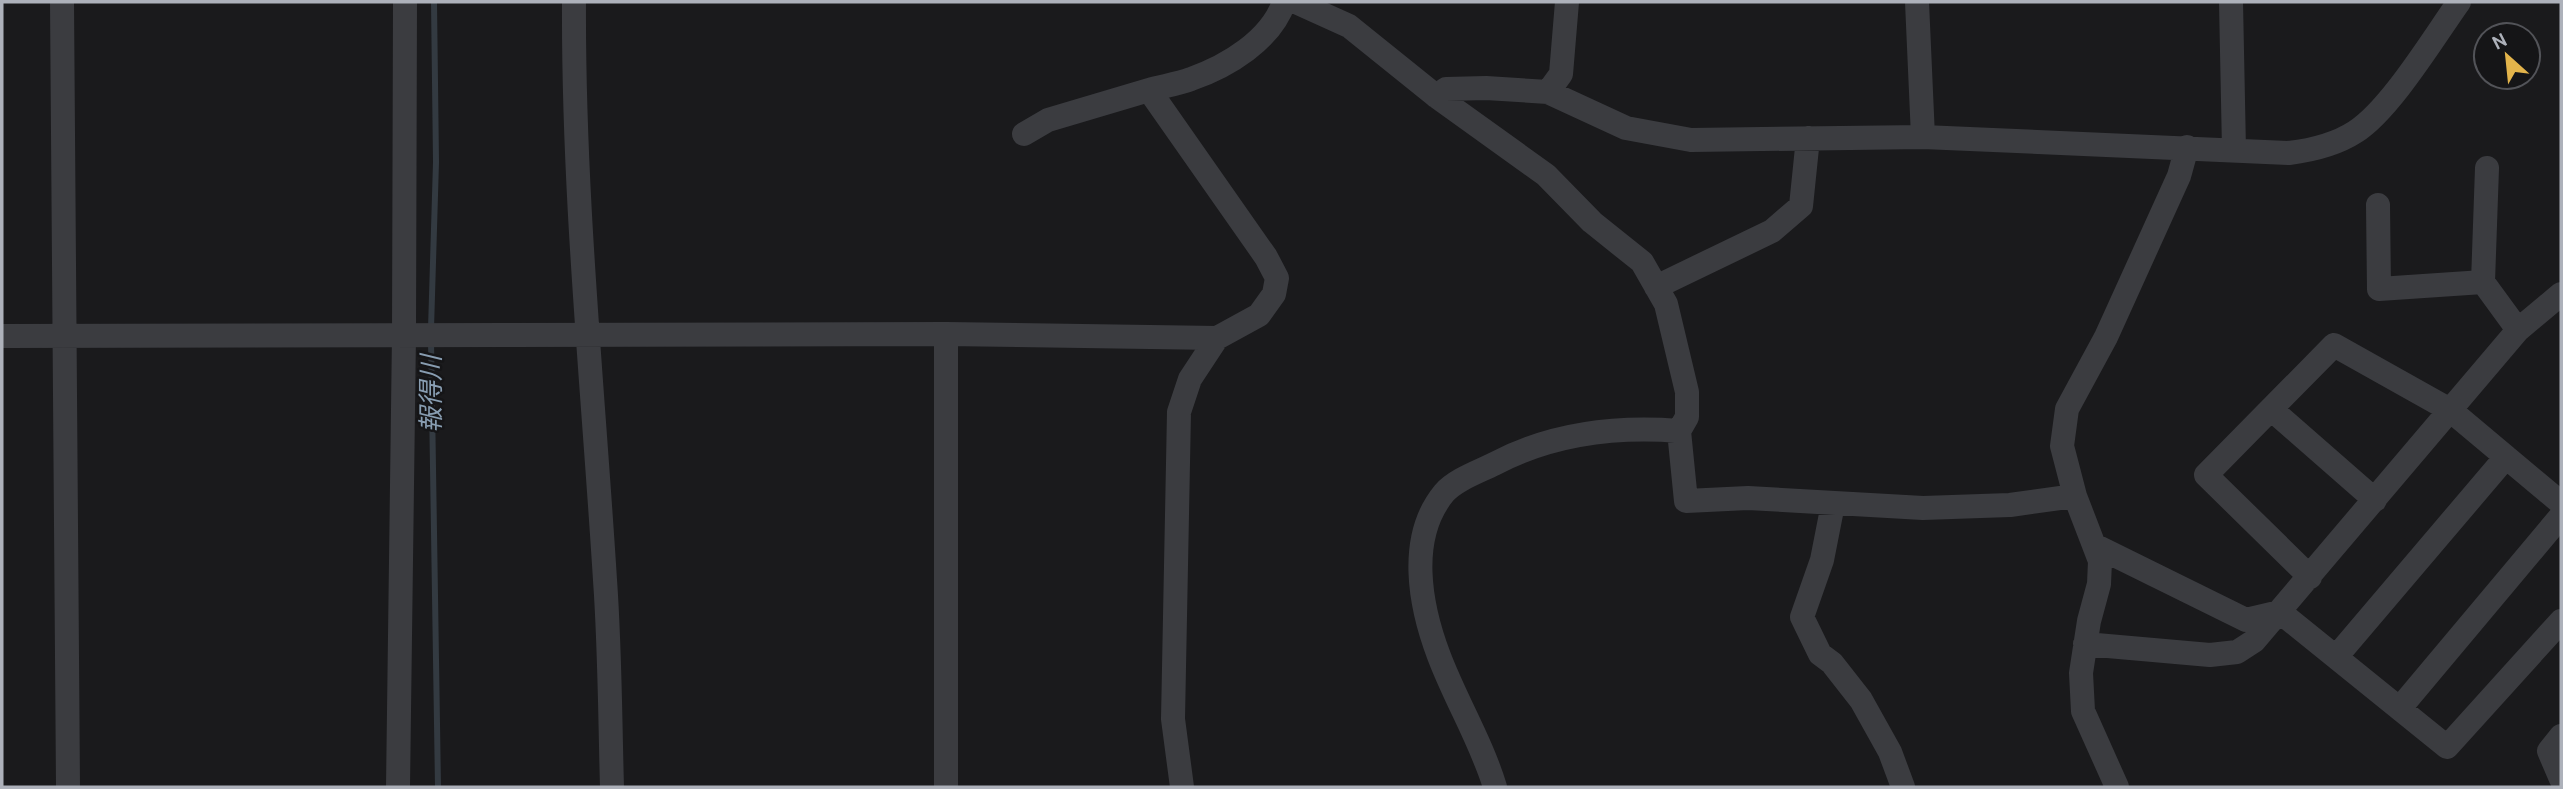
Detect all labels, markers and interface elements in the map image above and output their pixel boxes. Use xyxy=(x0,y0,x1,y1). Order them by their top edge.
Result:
north arrow xyxy=(2472,21,2542,91)
text: N xyxy=(2488,28,2511,55)
water label: 報得川 xyxy=(415,352,447,433)

